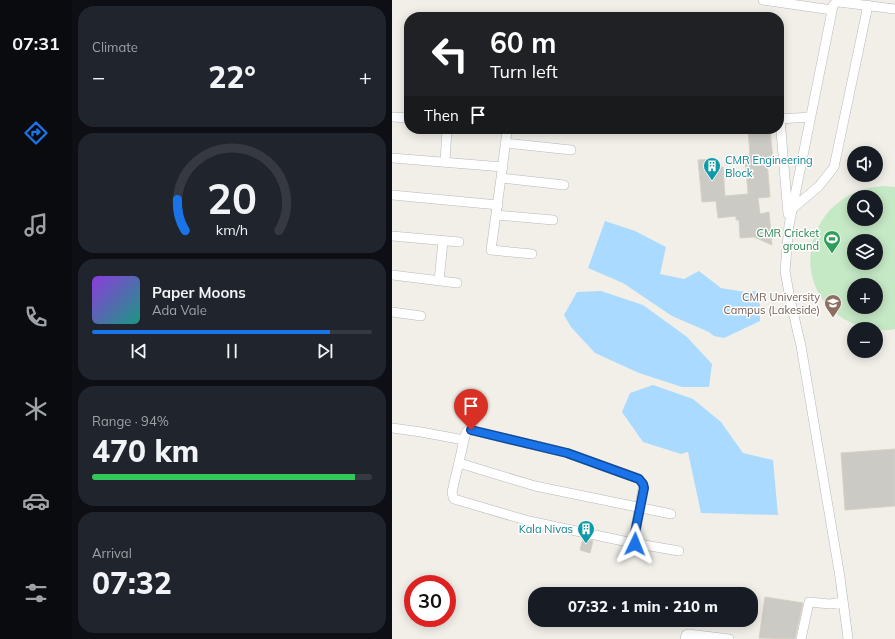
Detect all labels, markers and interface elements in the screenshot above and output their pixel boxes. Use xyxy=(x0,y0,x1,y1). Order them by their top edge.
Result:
text: 60 m xyxy=(490,25,556,60)
icon: left xyxy=(424,28,476,80)
text: 07:31 xyxy=(12,32,60,55)
text: Climate xyxy=(92,39,138,55)
text: 22° xyxy=(208,58,256,96)
text: Turn left xyxy=(490,60,558,83)
text: − xyxy=(92,63,105,91)
text: + xyxy=(359,63,372,91)
icon: arrive xyxy=(467,104,489,126)
text: Then xyxy=(424,106,459,125)
icon: directions xyxy=(22,119,50,147)
map controls xyxy=(847,146,883,358)
button: sound xyxy=(847,146,883,182)
place label: CMR Engineering Block xyxy=(725,153,813,180)
building icon: CMR Engineering Block xyxy=(702,156,722,181)
text: 20 xyxy=(207,172,257,224)
button: search xyxy=(847,190,883,226)
icon: music xyxy=(22,211,50,239)
text: km/h xyxy=(216,220,248,238)
place label: CMR Cricket ground xyxy=(757,226,819,253)
sports icon: CMR Cricket ground xyxy=(822,229,842,254)
button: layers xyxy=(847,234,883,270)
button: + xyxy=(847,278,883,314)
text: Paper Moons xyxy=(152,283,246,302)
place label: CMR University Campus (Lakeside) xyxy=(723,290,820,317)
school or university icon: CMR University Campus (Lakeside) xyxy=(823,293,843,318)
text: Ada Vale xyxy=(152,302,207,318)
icon: phone xyxy=(22,303,50,331)
button: − xyxy=(847,322,883,358)
icon: previous xyxy=(128,340,150,362)
icon: pause xyxy=(221,340,243,362)
icon: next xyxy=(314,340,336,362)
pin xyxy=(454,389,488,430)
icon: climate xyxy=(22,395,50,423)
icon: arrive xyxy=(460,395,482,417)
text: Range · 94% xyxy=(92,413,169,429)
text: 470 km xyxy=(92,432,199,470)
icon: car xyxy=(22,487,50,515)
building icon: Kala Nivas xyxy=(576,519,596,544)
place label: Kala Nivas xyxy=(519,522,573,536)
position arrow xyxy=(614,523,656,565)
text: Arrival xyxy=(92,545,132,561)
text: 07:32 xyxy=(92,564,172,602)
speed limit sign: 30 xyxy=(404,575,456,627)
icon: filters xyxy=(22,579,50,607)
text: 07:32 · 1 min · 210 m xyxy=(568,597,718,616)

